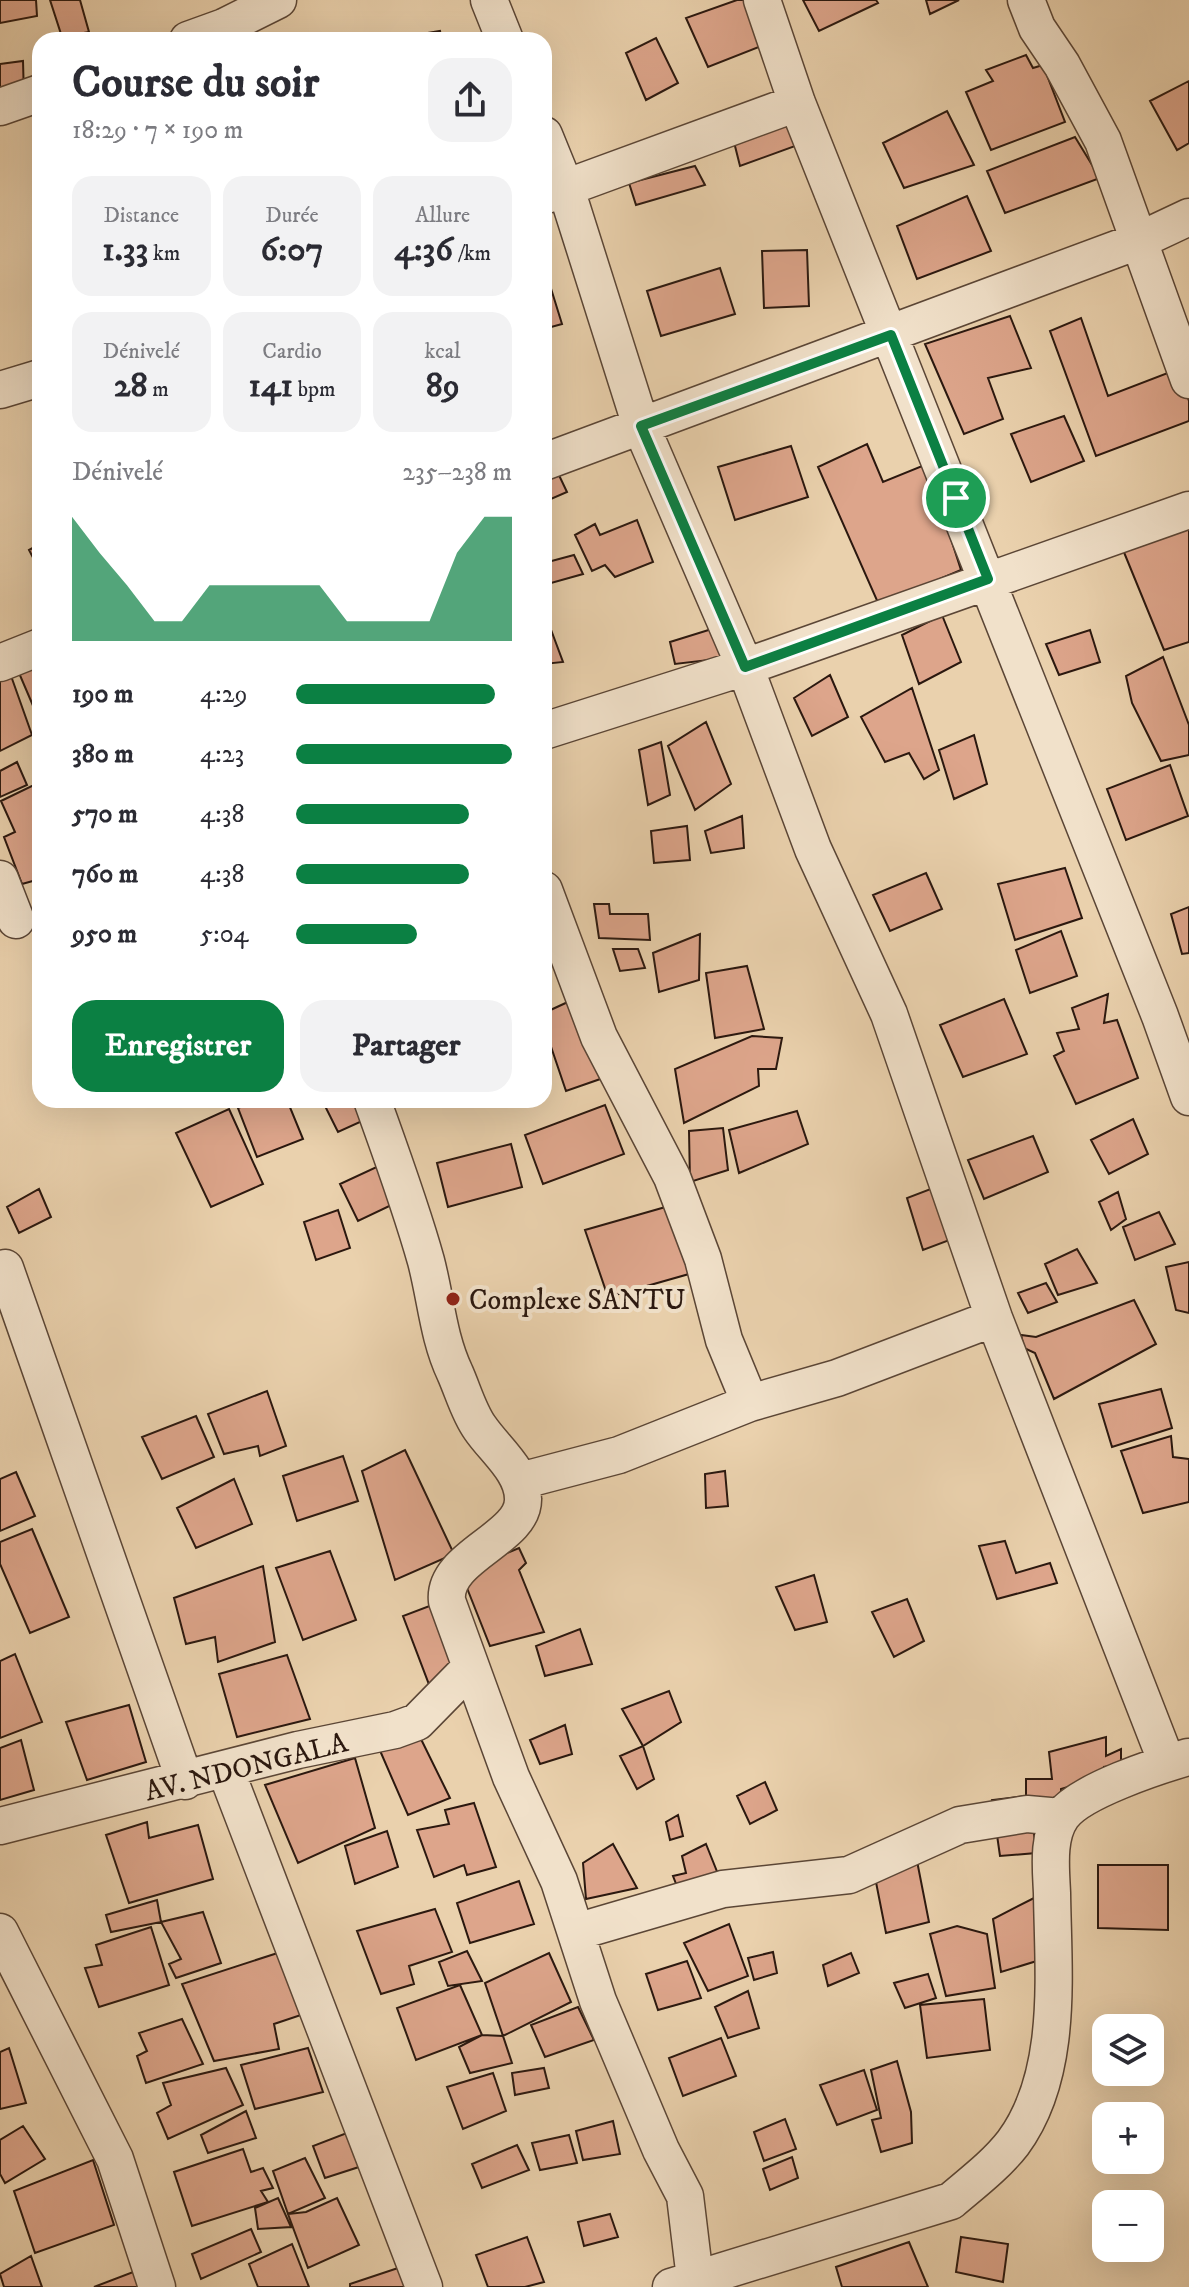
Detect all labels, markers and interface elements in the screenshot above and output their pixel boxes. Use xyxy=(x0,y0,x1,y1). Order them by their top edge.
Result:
text: Course du soir xyxy=(72,56,319,111)
button: share xyxy=(428,58,512,142)
text: 18:29 · 7 × 190 m xyxy=(72,114,243,147)
text: Distance xyxy=(103,202,179,229)
text: Durée xyxy=(265,202,319,229)
text: Allure xyxy=(415,202,470,229)
text: 1.33 xyxy=(102,229,148,271)
text: 6:07 xyxy=(261,229,323,271)
text: 4:36 xyxy=(394,229,453,271)
text: km xyxy=(148,240,180,267)
text: /km xyxy=(453,240,491,267)
text: Dénivelé xyxy=(103,338,180,365)
text: Cardio xyxy=(262,338,322,365)
text: kcal xyxy=(425,338,461,365)
text: 28 xyxy=(114,365,148,407)
text: 141 xyxy=(248,365,293,407)
text: 89 xyxy=(426,365,460,407)
text: m xyxy=(148,376,169,403)
text: bpm xyxy=(293,376,336,403)
text: Dénivelé xyxy=(72,456,163,489)
text: 235–238 m xyxy=(402,456,512,489)
pin xyxy=(922,464,990,532)
icon: arrive xyxy=(934,476,978,520)
text: 190 m xyxy=(72,678,134,711)
text: 4:29 xyxy=(200,678,248,711)
text: 380 m xyxy=(72,738,134,771)
text: 4:23 xyxy=(200,738,244,771)
text: 570 m xyxy=(72,798,138,831)
text: 4:38 xyxy=(200,798,244,831)
text: 760 m xyxy=(72,858,138,891)
text: 4:38 xyxy=(200,858,244,891)
text: 950 m xyxy=(72,918,137,951)
text: 5:04 xyxy=(200,918,249,951)
button: Enregistrer xyxy=(72,1000,284,1092)
button: Partager xyxy=(300,1000,512,1092)
place label: Complexe SANTU xyxy=(469,1283,686,1318)
marker: Complexe SANTU xyxy=(444,1290,462,1308)
street label: AV. NDONGALA xyxy=(141,1725,353,1810)
map controls xyxy=(1092,2014,1164,2262)
button: layers xyxy=(1092,2014,1164,2086)
button: + xyxy=(1092,2102,1164,2174)
button: − xyxy=(1092,2190,1164,2262)

